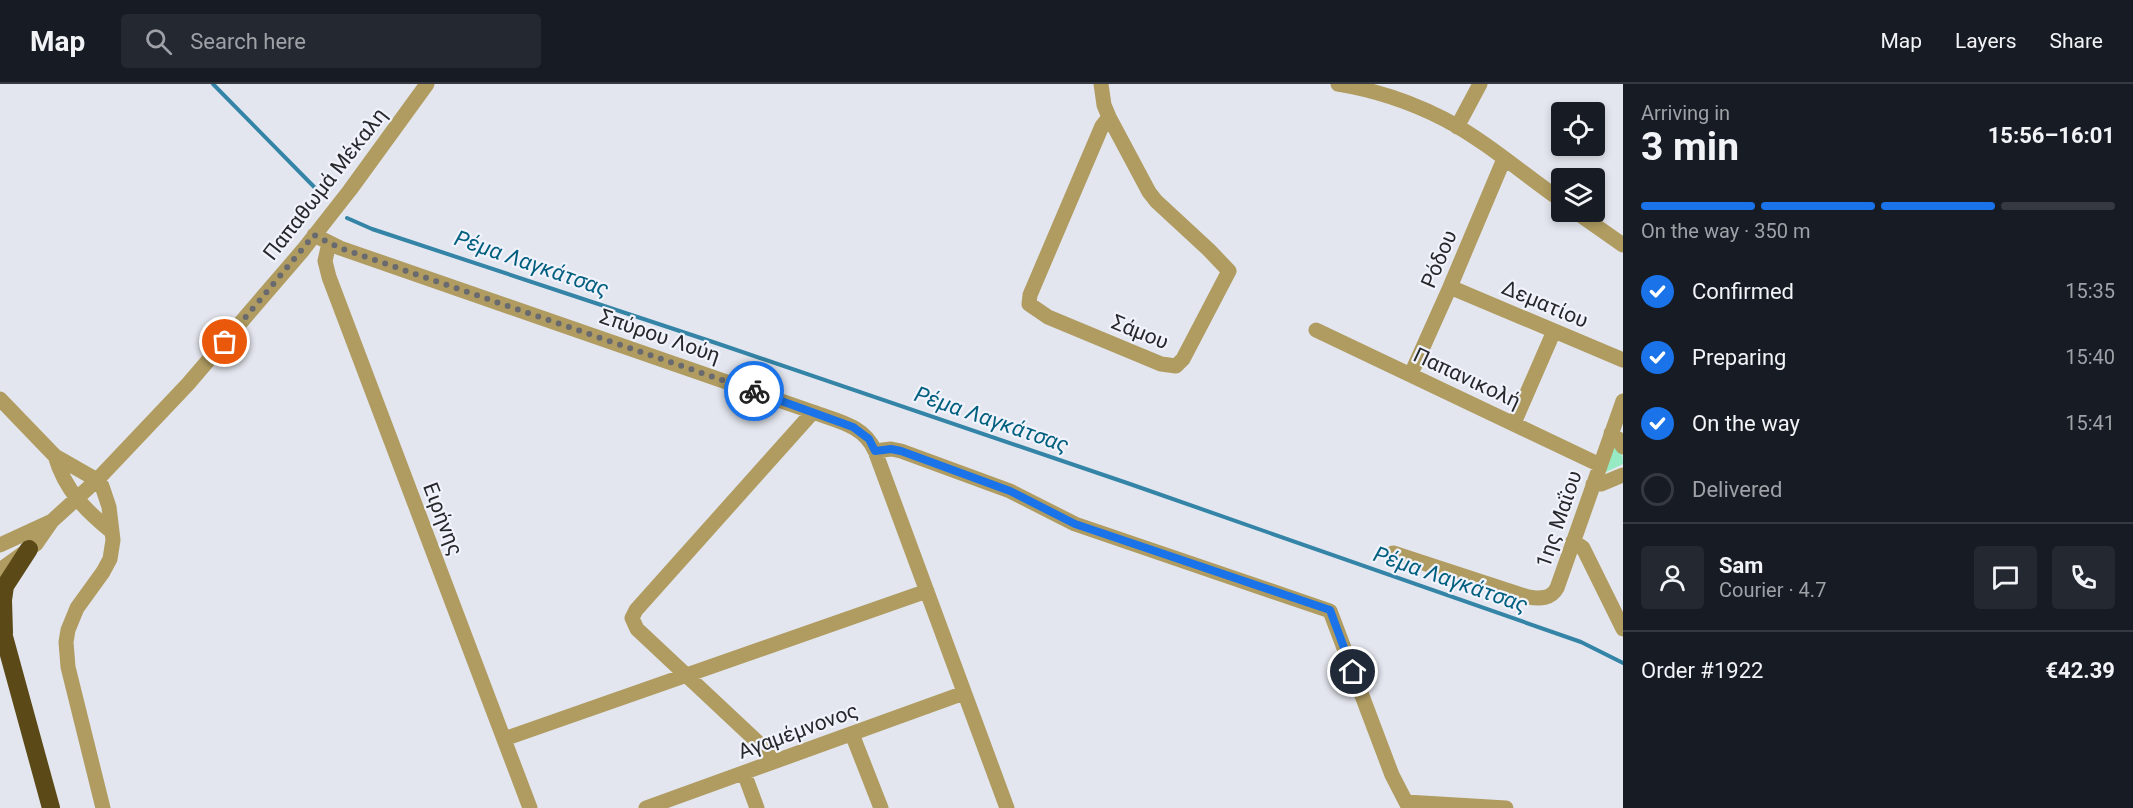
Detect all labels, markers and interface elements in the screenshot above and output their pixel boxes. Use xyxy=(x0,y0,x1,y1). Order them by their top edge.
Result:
search box xyxy=(121,14,541,68)
text: Map xyxy=(30,25,85,58)
icon: search xyxy=(142,25,175,58)
text: Search here xyxy=(190,29,306,54)
text: Map xyxy=(1880,29,1922,53)
text: Layers xyxy=(1955,29,2016,53)
text: Share xyxy=(2049,29,2103,53)
text: Arriving in xyxy=(1641,101,1730,125)
map controls xyxy=(1551,102,1605,222)
button: locate xyxy=(1551,102,1605,156)
street label: Παπαθωμά Μέκαλη xyxy=(258,103,392,265)
text: 15:56–16:01 xyxy=(1988,123,2115,148)
text: 3 min xyxy=(1641,124,1739,170)
button: layers xyxy=(1551,168,1605,222)
text: On the way · 350 m xyxy=(1641,219,1810,243)
water label: Ρέμα Λαγκάτσας xyxy=(451,225,612,302)
street label: Ρόδου xyxy=(1416,226,1462,292)
street label: Δεματίου xyxy=(1498,275,1592,333)
icon: check xyxy=(1641,275,1674,308)
text: Confirmed xyxy=(1692,279,1794,304)
text: 15:35 xyxy=(2065,279,2115,303)
street label: Σπύρου Λούη xyxy=(597,304,723,368)
street label: Σάμου xyxy=(1108,310,1172,354)
pin xyxy=(199,316,250,367)
icon: bag xyxy=(208,325,241,358)
icon: check xyxy=(1641,341,1674,374)
street label: Παπανικολή xyxy=(1410,343,1524,413)
text: Preparing xyxy=(1692,345,1786,370)
text: 15:40 xyxy=(2065,345,2115,369)
courier xyxy=(724,361,784,421)
icon: bike xyxy=(738,375,771,408)
water label: Ρέμα Λαγκάτσας xyxy=(911,381,1072,458)
icon: check xyxy=(1641,407,1674,440)
text: On the way xyxy=(1692,411,1800,436)
text: 15:41 xyxy=(2065,411,2115,435)
street label: 1ης Μαΐου xyxy=(1531,467,1587,571)
text: Delivered xyxy=(1692,477,1782,502)
street label: Ειρήνης xyxy=(418,479,468,559)
water label: Ρέμα Λαγκάτσας xyxy=(1370,541,1531,618)
button: person xyxy=(1641,546,1704,609)
button: chat xyxy=(1974,546,2037,609)
button: phone xyxy=(2052,546,2115,609)
text: Sam xyxy=(1719,553,1763,578)
text: Courier · 4.7 xyxy=(1719,578,1826,602)
pin xyxy=(1327,646,1378,697)
icon: home xyxy=(1336,655,1369,688)
text: Order #1922 xyxy=(1641,658,1763,683)
text: €42.39 xyxy=(2046,658,2115,683)
street label: Αγαμέμνονoς xyxy=(735,698,861,764)

